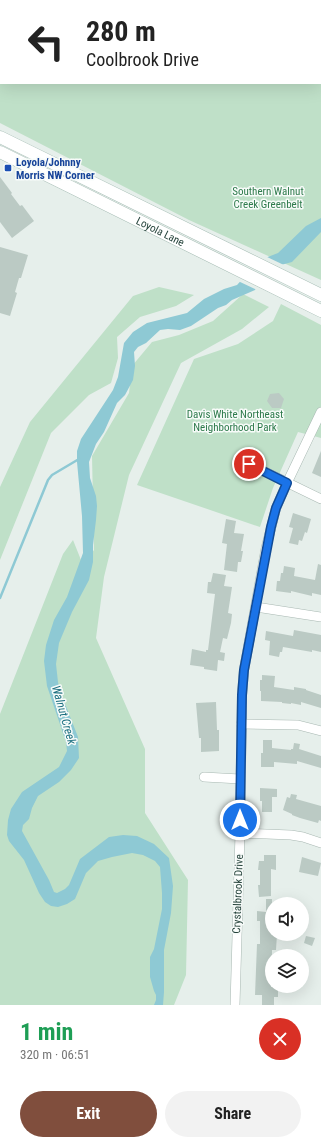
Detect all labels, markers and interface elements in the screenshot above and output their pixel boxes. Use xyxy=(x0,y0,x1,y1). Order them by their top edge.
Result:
text: 280 m xyxy=(86,15,156,48)
icon: left xyxy=(20,16,72,68)
text: Coolbrook Drive xyxy=(86,49,199,70)
place label: Loyola/Johnny Morris NW Corner xyxy=(16,156,95,182)
marker: Loyola/Johnny Morris NW Corner xyxy=(3,163,13,173)
park label: Southern Walnut Creek Greenbelt xyxy=(232,185,304,211)
street label: Loyola Lane xyxy=(134,214,187,249)
park label: Davis White Northeast Neighborhood Park xyxy=(187,408,283,434)
pin xyxy=(232,447,266,481)
icon: arrive xyxy=(238,453,260,475)
water label: Walnut Creek xyxy=(49,684,79,747)
position arrow xyxy=(219,799,261,841)
street label: Crystalbrook Drive xyxy=(230,854,246,934)
map controls xyxy=(265,897,309,993)
button: sound xyxy=(265,897,309,941)
button: layers xyxy=(265,949,309,993)
text: 1 min xyxy=(20,1018,73,1046)
button: close xyxy=(259,1018,301,1060)
text: 320 m · 06:51 xyxy=(20,1047,90,1062)
button: Exit xyxy=(20,1091,157,1137)
button: Share xyxy=(165,1091,301,1137)

